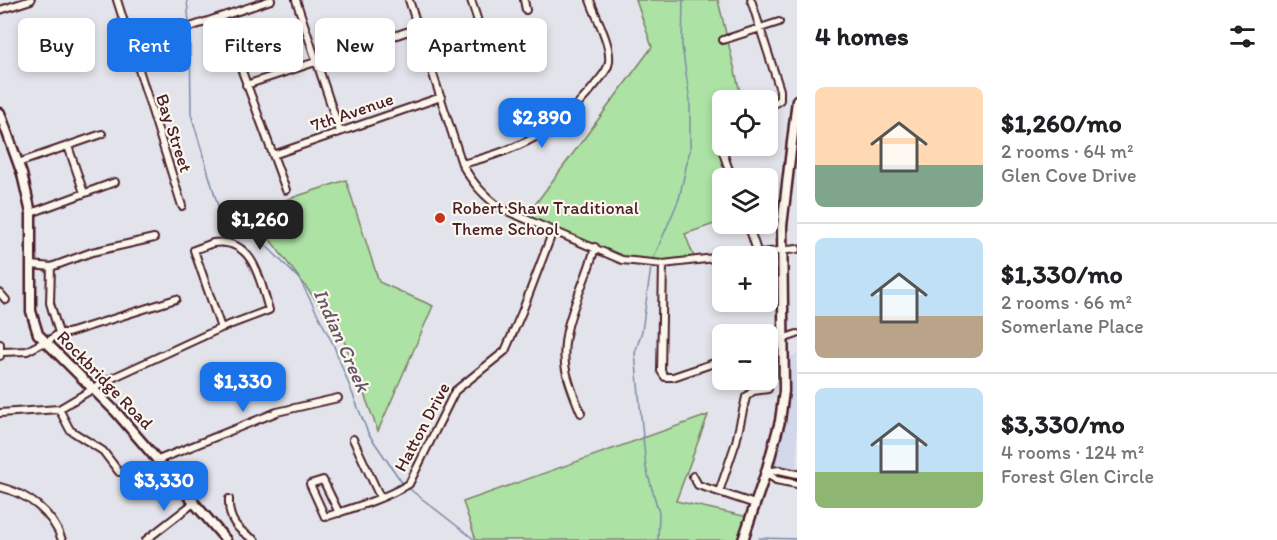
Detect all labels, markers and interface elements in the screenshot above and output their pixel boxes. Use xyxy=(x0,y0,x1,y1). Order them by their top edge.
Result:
chip: Buy xyxy=(18,18,95,72)
chip: Rent xyxy=(107,18,191,72)
chip: Filters xyxy=(203,18,303,72)
chip: New xyxy=(315,18,395,72)
chip: Apartment xyxy=(407,18,547,72)
text: 4 homes xyxy=(815,20,909,52)
icon: filters xyxy=(1226,20,1259,53)
street label: 7th Avenue xyxy=(308,88,396,136)
map controls xyxy=(712,90,778,390)
button: locate xyxy=(712,90,778,156)
street label: Bay Street xyxy=(151,91,197,175)
pin: $2,890 xyxy=(493,98,591,149)
text: $2,890 xyxy=(512,105,572,129)
text: $1,260/mo xyxy=(1001,107,1122,139)
icon: home xyxy=(863,111,935,183)
text: 2 rooms · 64 m² xyxy=(1001,139,1133,163)
text: Glen Cove Drive xyxy=(1001,163,1137,187)
button: layers xyxy=(712,168,778,234)
place label: Robert Shaw Traditional Theme School xyxy=(452,197,639,240)
pin: $1,260 xyxy=(211,200,309,251)
text: $1,260 xyxy=(231,207,289,231)
marker: Robert Shaw Traditional Theme School xyxy=(433,211,447,225)
button: + xyxy=(712,246,778,312)
text: $1,330/mo xyxy=(1001,258,1123,290)
icon: home xyxy=(863,262,935,334)
water label: Indian Creek xyxy=(309,285,376,397)
text: 2 rooms · 66 m² xyxy=(1001,290,1132,314)
text: Somerlane Place xyxy=(1001,314,1144,338)
button: − xyxy=(712,324,778,390)
street label: Rockbridge Road xyxy=(52,326,158,434)
pin: $1,330 xyxy=(194,362,292,413)
text: $1,330 xyxy=(214,369,272,393)
street label: Hatton Drive xyxy=(389,379,455,475)
text: $3,330/mo xyxy=(1001,408,1125,440)
icon: home xyxy=(863,412,935,484)
text: 4 rooms · 124 m² xyxy=(1001,440,1144,464)
pin: $3,330 xyxy=(115,461,213,512)
text: Forest Glen Circle xyxy=(1001,464,1154,488)
text: $3,330 xyxy=(134,468,194,492)

